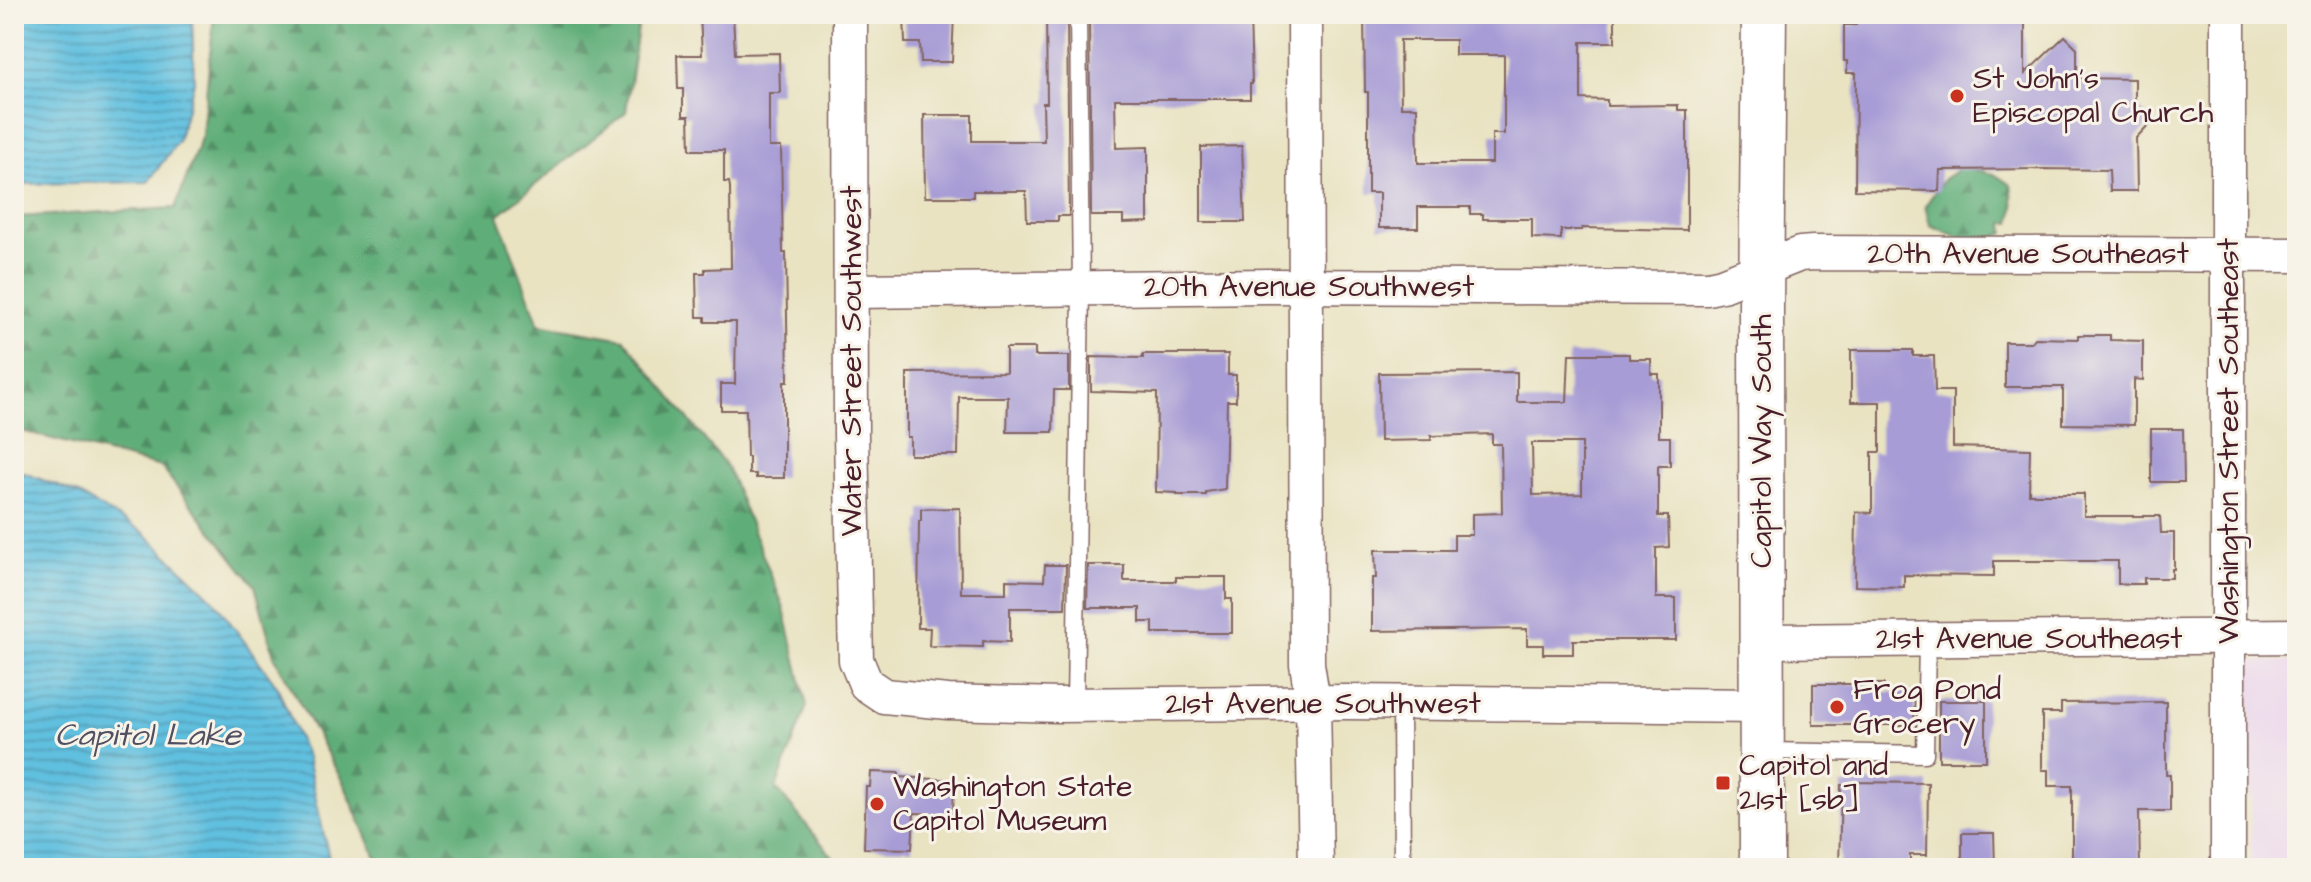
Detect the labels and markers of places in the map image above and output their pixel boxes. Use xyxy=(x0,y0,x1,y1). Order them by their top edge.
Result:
place label: St John's Episcopal Church xyxy=(1973,58,2213,134)
marker: St John's Episcopal Church xyxy=(1948,87,1966,105)
place label: Frog Pond Grocery xyxy=(1853,669,2001,746)
marker: Frog Pond Grocery xyxy=(1828,698,1846,716)
place label: Capitol and 21st [sb] xyxy=(1739,745,1888,821)
place label: Washington State Capitol Museum xyxy=(893,766,1132,842)
marker: Capitol and 21st [sb] xyxy=(1714,774,1732,792)
marker: Washington State Capitol Museum xyxy=(868,795,886,813)

